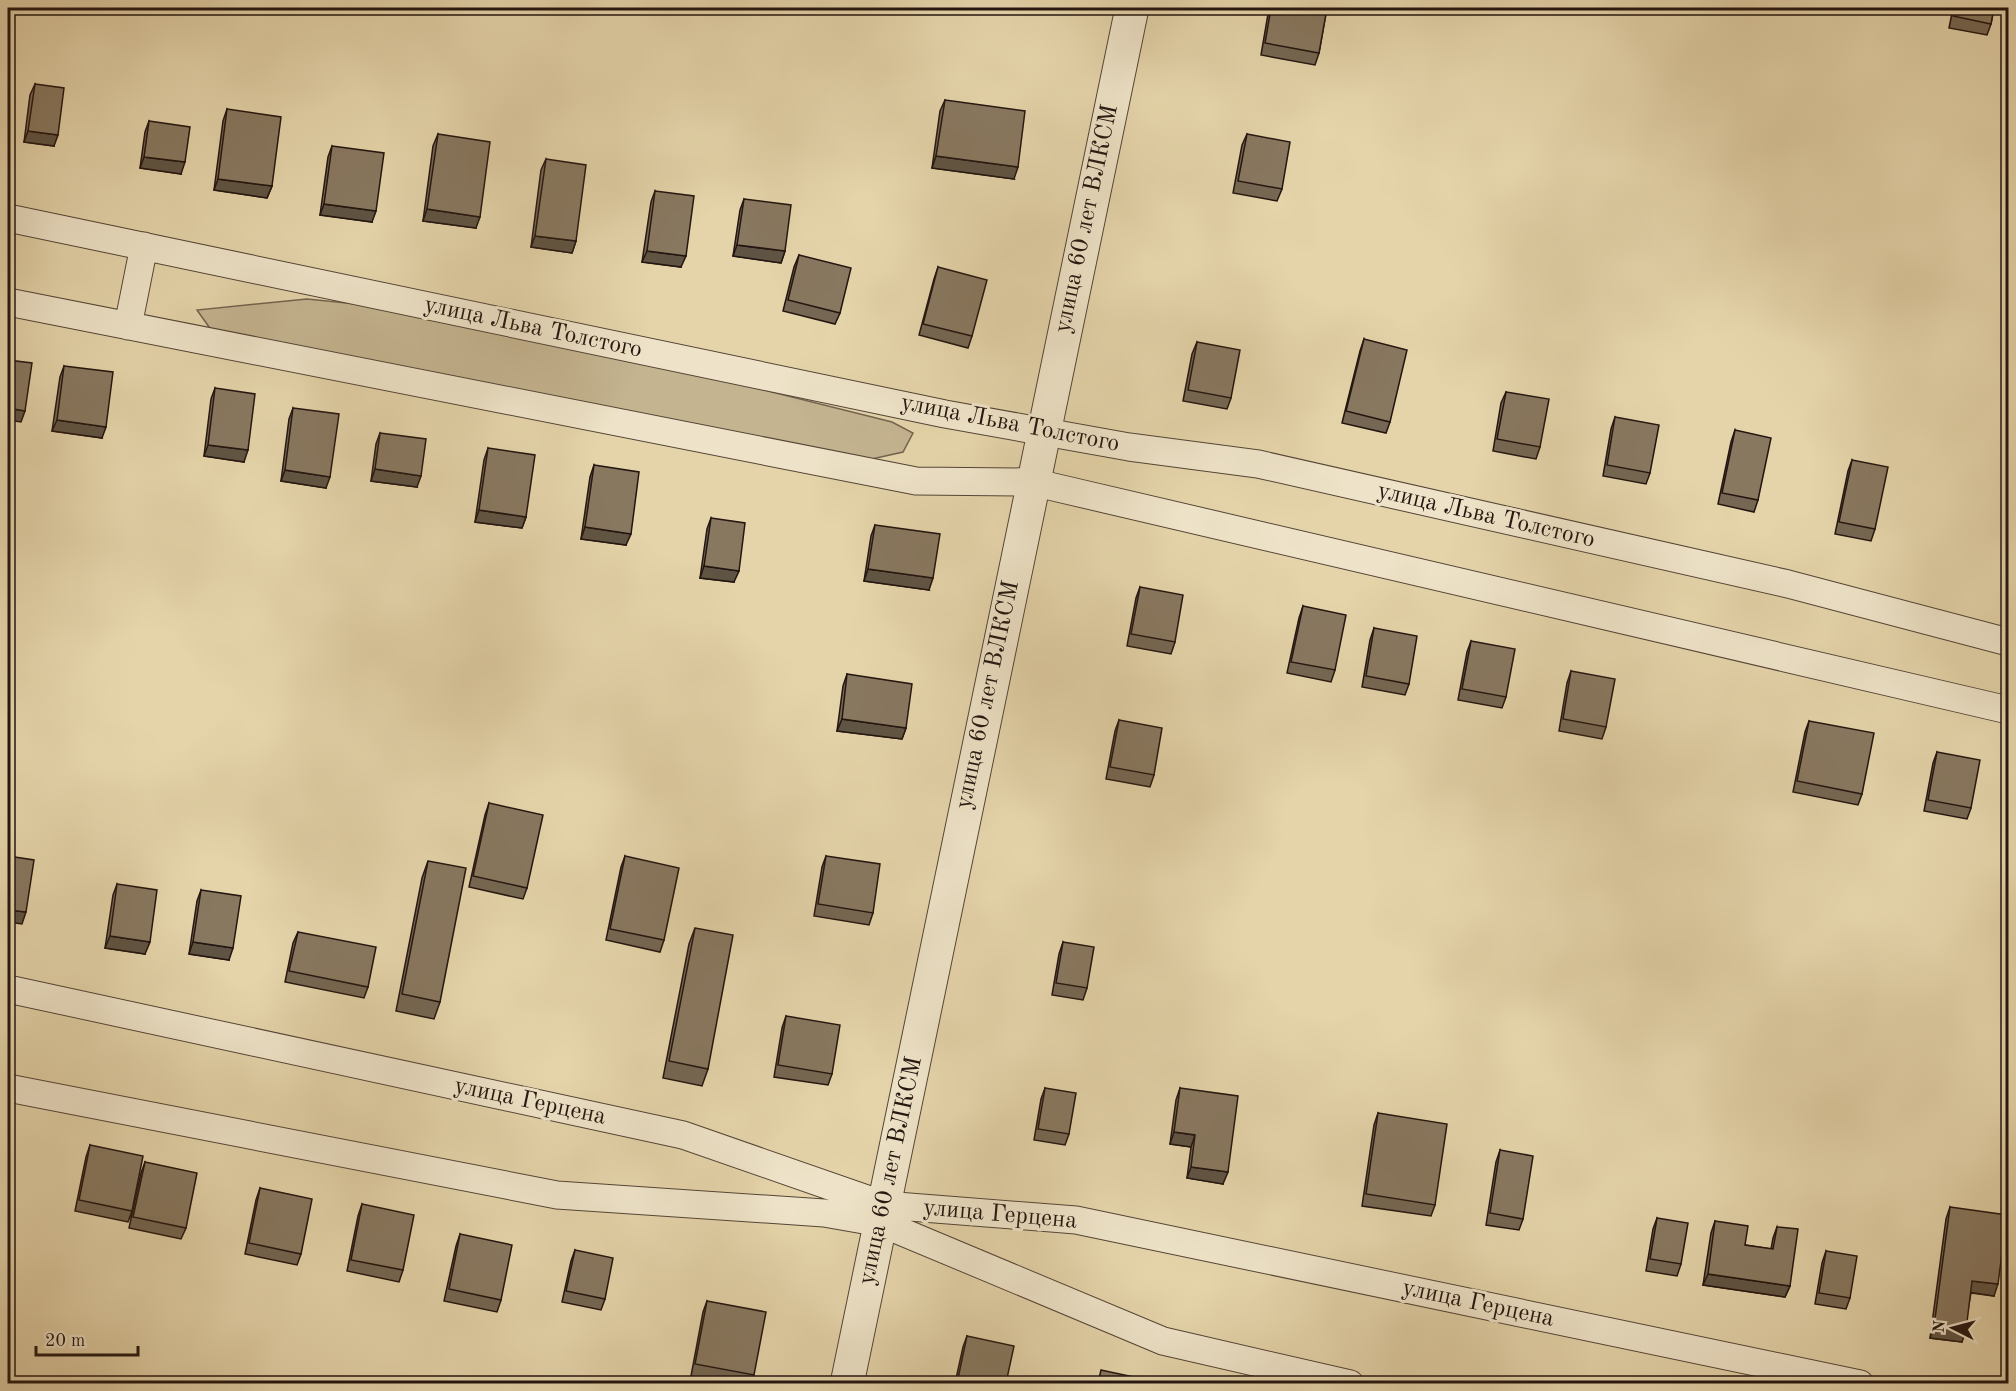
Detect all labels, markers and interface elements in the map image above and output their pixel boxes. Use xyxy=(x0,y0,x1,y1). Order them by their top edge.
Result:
street label: улица 60 лет ВЛКСМ xyxy=(1051,103,1123,335)
street label: улица Льва Толстого xyxy=(422,293,644,363)
street label: улица Льва Толстого xyxy=(899,391,1121,457)
street label: улица Льва Толстого xyxy=(1375,479,1597,553)
street label: улица 60 лет ВЛКСМ xyxy=(952,579,1024,811)
street label: улица 60 лет ВЛКСМ xyxy=(855,1055,927,1287)
street label: улица Герцена xyxy=(452,1074,608,1130)
street label: улица Герцена xyxy=(922,1196,1078,1234)
street label: улица Герцена xyxy=(1400,1276,1556,1332)
north arrow xyxy=(1923,1298,1983,1358)
scale bar xyxy=(36,1319,138,1357)
text: N xyxy=(1931,1319,1949,1334)
text: 20 m xyxy=(45,1332,85,1350)

